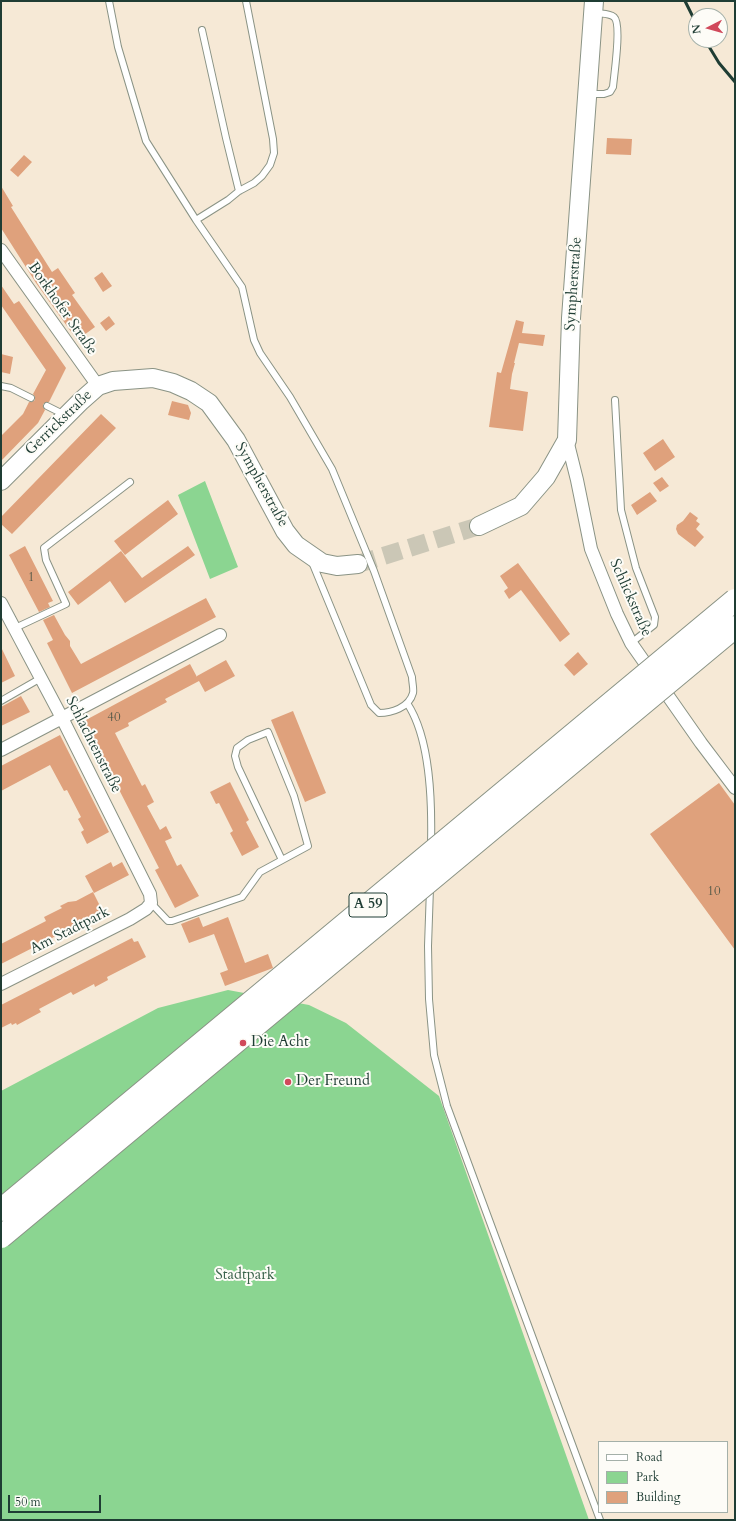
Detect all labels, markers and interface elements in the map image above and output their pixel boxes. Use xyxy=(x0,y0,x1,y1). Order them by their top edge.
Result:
north arrow xyxy=(688,8,728,48)
text: N xyxy=(689,24,705,35)
street label: Sympherstraße xyxy=(562,236,586,332)
street label: Borkhofer Straße xyxy=(23,259,101,359)
street label: Gerrickstraße xyxy=(22,387,96,459)
street label: Sympherstraße xyxy=(230,439,292,531)
street label: Schlickstraße xyxy=(605,556,655,640)
house number: 1 xyxy=(28,570,34,586)
street label: Schlachtenstraße xyxy=(61,694,125,796)
house number: 40 xyxy=(107,710,121,726)
house number: 10 xyxy=(707,884,721,900)
road number: A 59 xyxy=(349,893,387,917)
street label: Am Stadtpark xyxy=(27,903,113,959)
place label: Die Acht xyxy=(251,1034,309,1052)
marker: Die Acht xyxy=(238,1038,248,1048)
place label: Der Freund xyxy=(296,1073,370,1091)
marker: Der Freund xyxy=(283,1077,293,1087)
park label: Stadtpark xyxy=(215,1267,275,1285)
legend xyxy=(598,1441,728,1513)
text: Road xyxy=(636,1449,662,1465)
text: Park xyxy=(636,1469,659,1485)
scale bar xyxy=(10,1487,103,1513)
text: Building xyxy=(636,1489,680,1505)
text: 50 m xyxy=(15,1494,41,1510)

